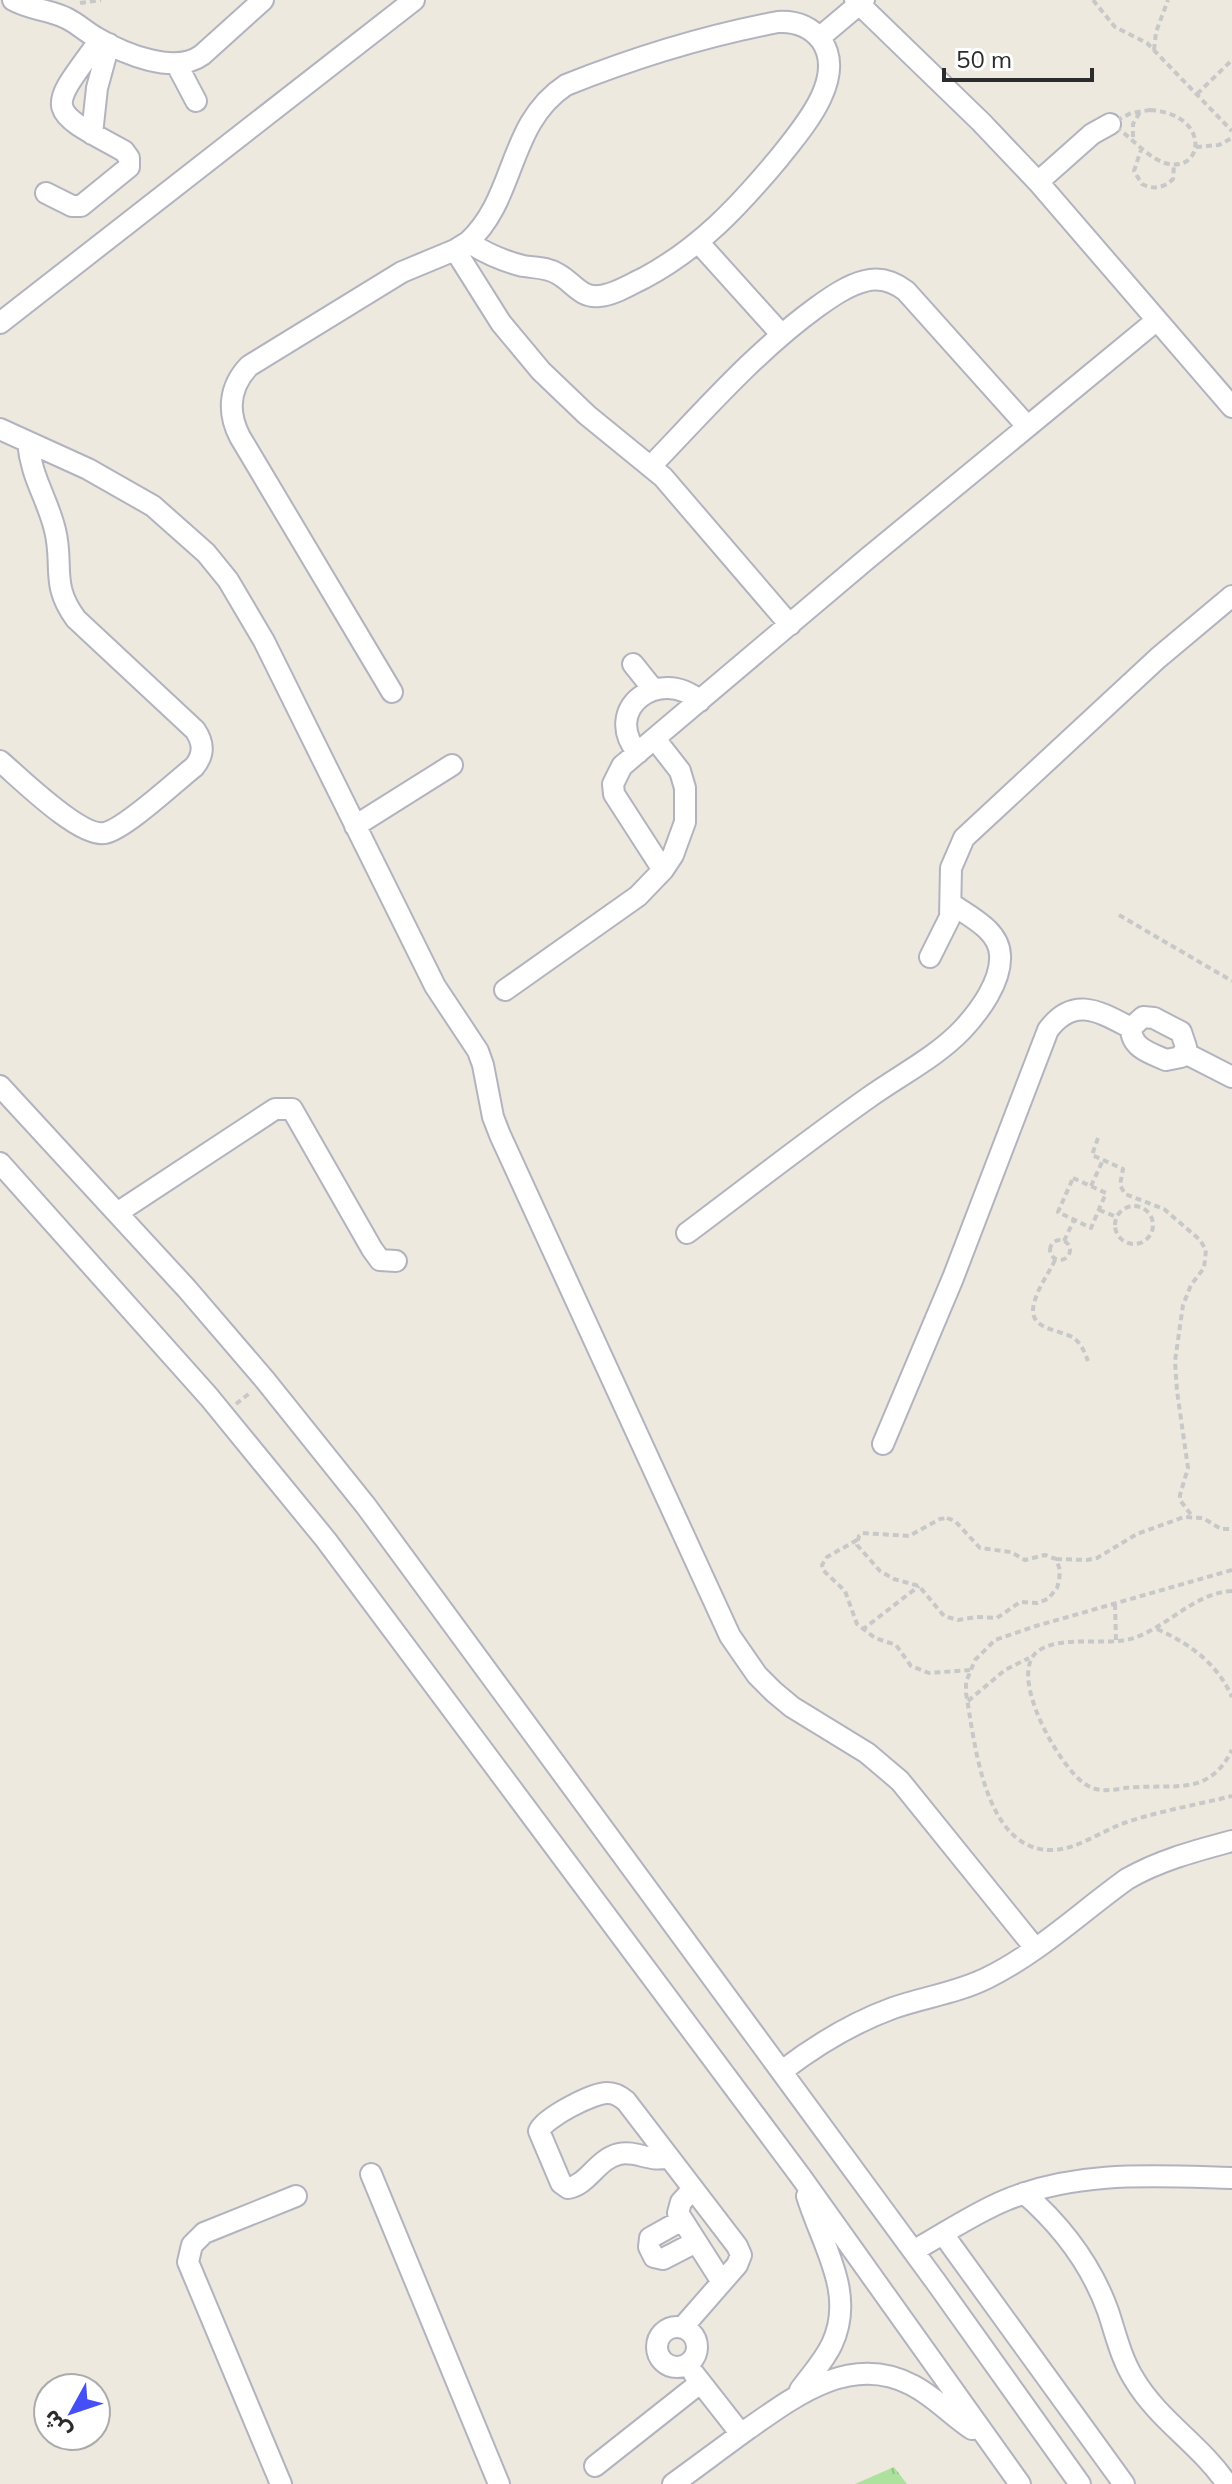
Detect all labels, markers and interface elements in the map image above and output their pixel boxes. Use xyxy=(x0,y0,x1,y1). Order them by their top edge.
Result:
scale bar xyxy=(944,32,1092,82)
text: 50 m xyxy=(956,44,1012,74)
north arrow xyxy=(32,2372,112,2452)
text: ش xyxy=(36,2404,77,2445)

